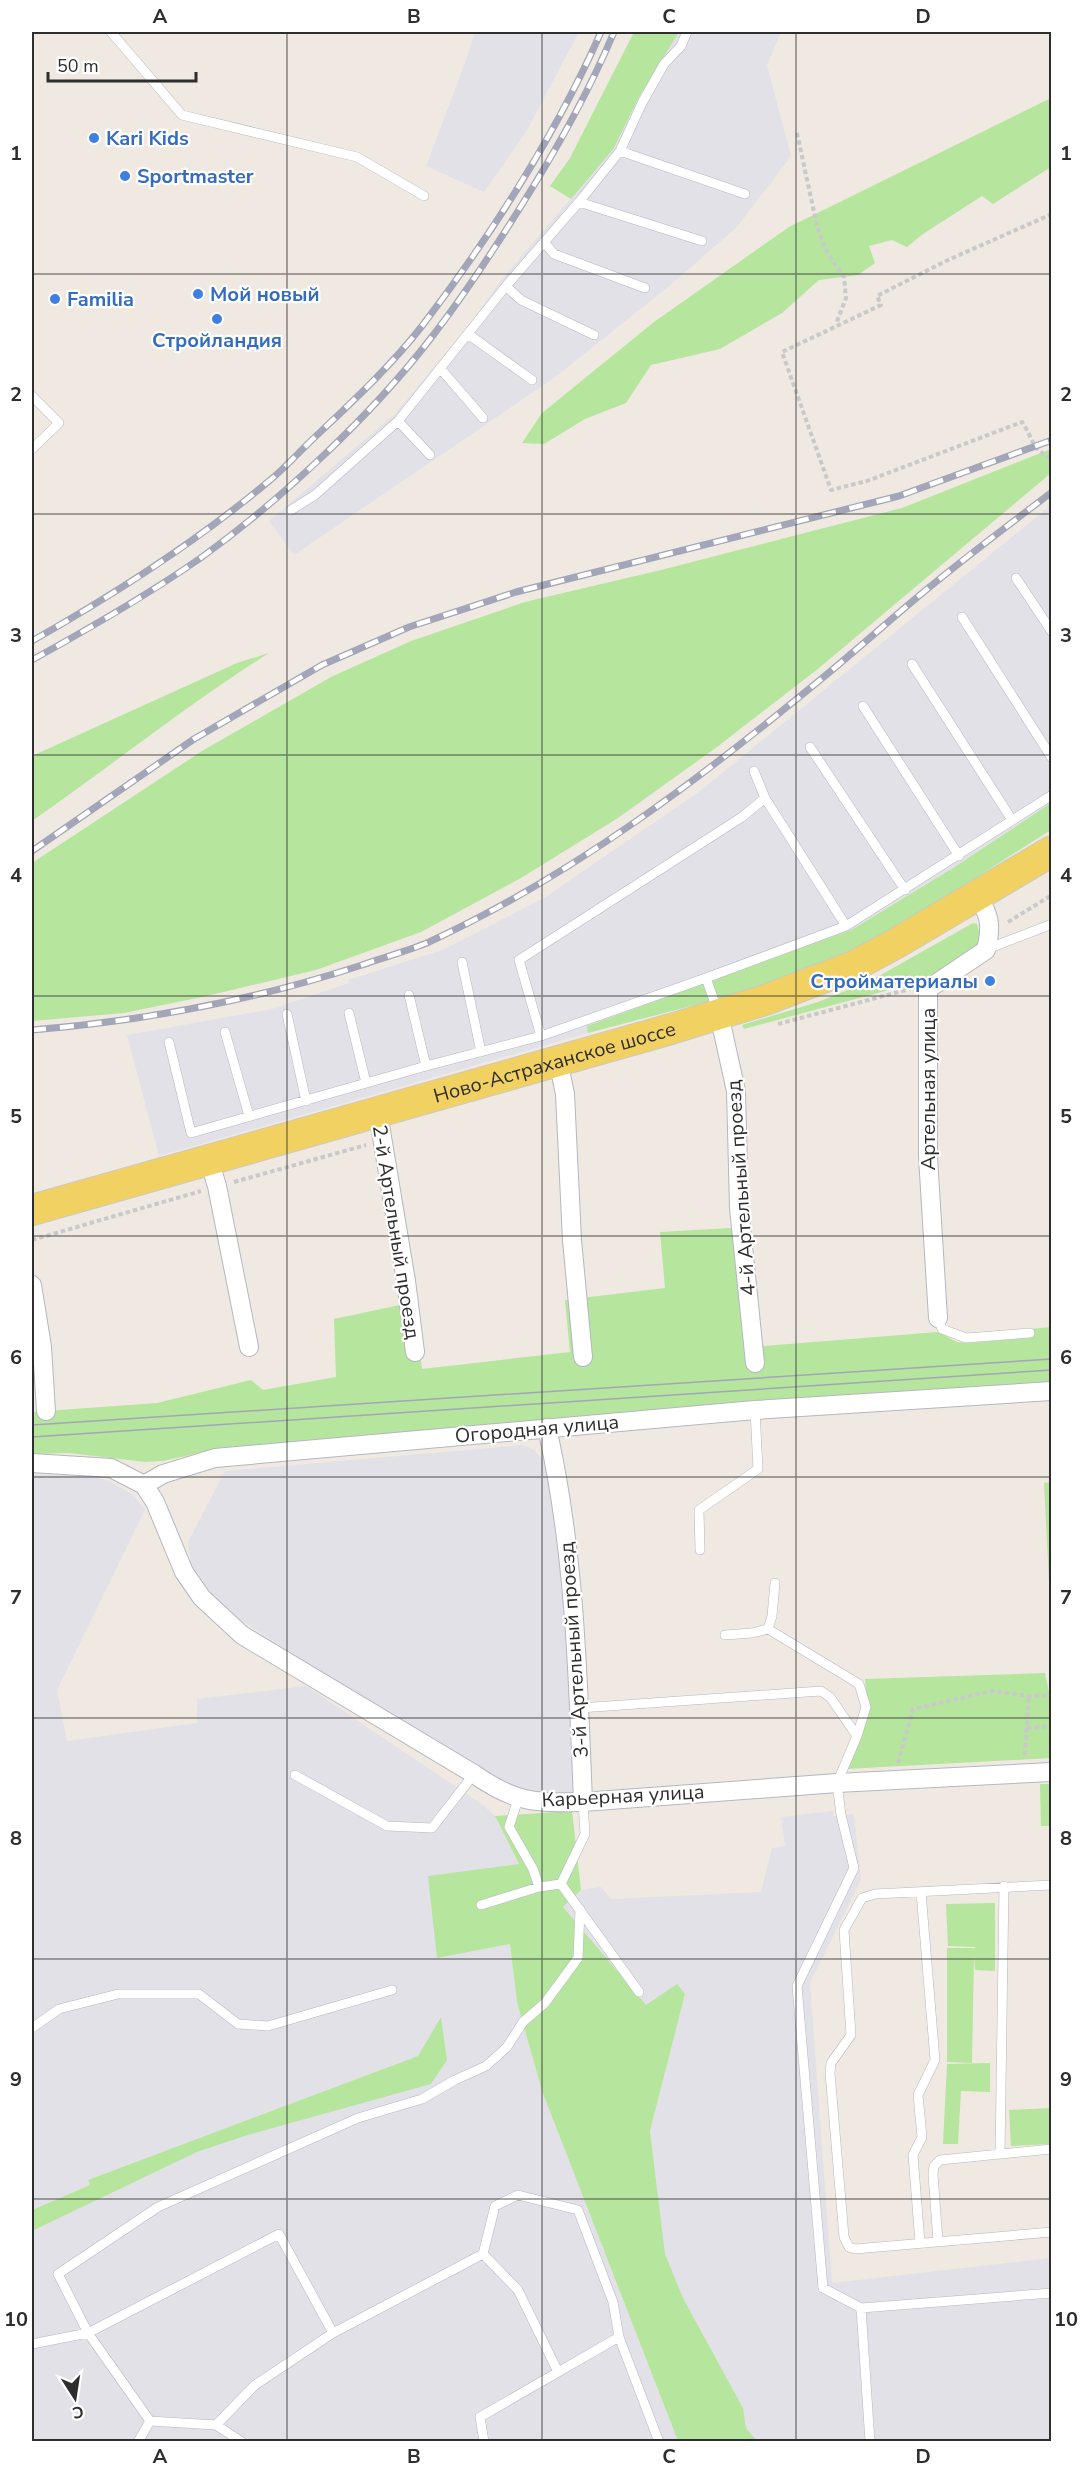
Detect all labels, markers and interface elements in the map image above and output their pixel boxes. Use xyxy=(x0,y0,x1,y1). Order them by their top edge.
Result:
text: A xyxy=(153,3,168,30)
text: B xyxy=(407,3,421,30)
text: C xyxy=(662,3,676,30)
text: D xyxy=(915,3,931,30)
scale bar xyxy=(48,45,196,83)
text: 50 m xyxy=(57,54,99,78)
place label: Kari Kids xyxy=(106,125,189,152)
marker: Kari Kids xyxy=(87,131,101,145)
text: 1 xyxy=(10,140,22,167)
text: 1 xyxy=(1060,140,1072,167)
place label: Sportmaster xyxy=(137,163,254,190)
marker: Sportmaster xyxy=(118,169,132,183)
place label: Мой новый xyxy=(210,281,320,308)
place label: Familia xyxy=(67,286,134,313)
marker: Мой новый xyxy=(191,287,205,301)
marker: Familia xyxy=(48,292,62,306)
marker: Стройландия xyxy=(210,312,224,326)
place label: Стройландия xyxy=(152,327,282,354)
text: 2 xyxy=(10,381,22,408)
text: 2 xyxy=(1060,381,1072,408)
text: 3 xyxy=(10,622,22,649)
text: 3 xyxy=(1060,622,1072,649)
text: 4 xyxy=(10,862,22,889)
text: 4 xyxy=(1060,862,1072,889)
place label: Стройматериалы xyxy=(810,968,978,995)
marker: Стройматериалы xyxy=(983,974,997,988)
street label: Артельная улица xyxy=(915,1008,942,1170)
street label: Ново-Астраханское шоссе xyxy=(430,1015,679,1109)
street label: 4-й Артельный проезд xyxy=(720,1079,762,1297)
text: 5 xyxy=(10,1103,22,1130)
text: 5 xyxy=(1060,1103,1072,1130)
street label: 2-й Артельный проезд xyxy=(366,1123,426,1341)
text: 6 xyxy=(10,1344,22,1371)
text: 6 xyxy=(1060,1344,1072,1371)
street label: Огородная улица xyxy=(454,1408,620,1450)
street label: 3-й Артельный проезд xyxy=(553,1541,595,1759)
text: 7 xyxy=(10,1584,22,1611)
text: 7 xyxy=(1060,1584,1072,1611)
street label: Карьерная улица xyxy=(541,1778,705,1814)
text: 8 xyxy=(10,1825,22,1852)
text: 8 xyxy=(1060,1825,1072,1852)
text: 9 xyxy=(10,2066,22,2093)
text: 9 xyxy=(1060,2066,1072,2093)
text: 10 xyxy=(4,2306,28,2333)
text: 10 xyxy=(1054,2306,1078,2333)
north arrow xyxy=(45,2368,105,2428)
text: С xyxy=(70,2400,86,2424)
text: A xyxy=(153,2443,168,2470)
text: B xyxy=(407,2443,421,2470)
text: C xyxy=(662,2443,676,2470)
text: D xyxy=(915,2443,931,2470)

